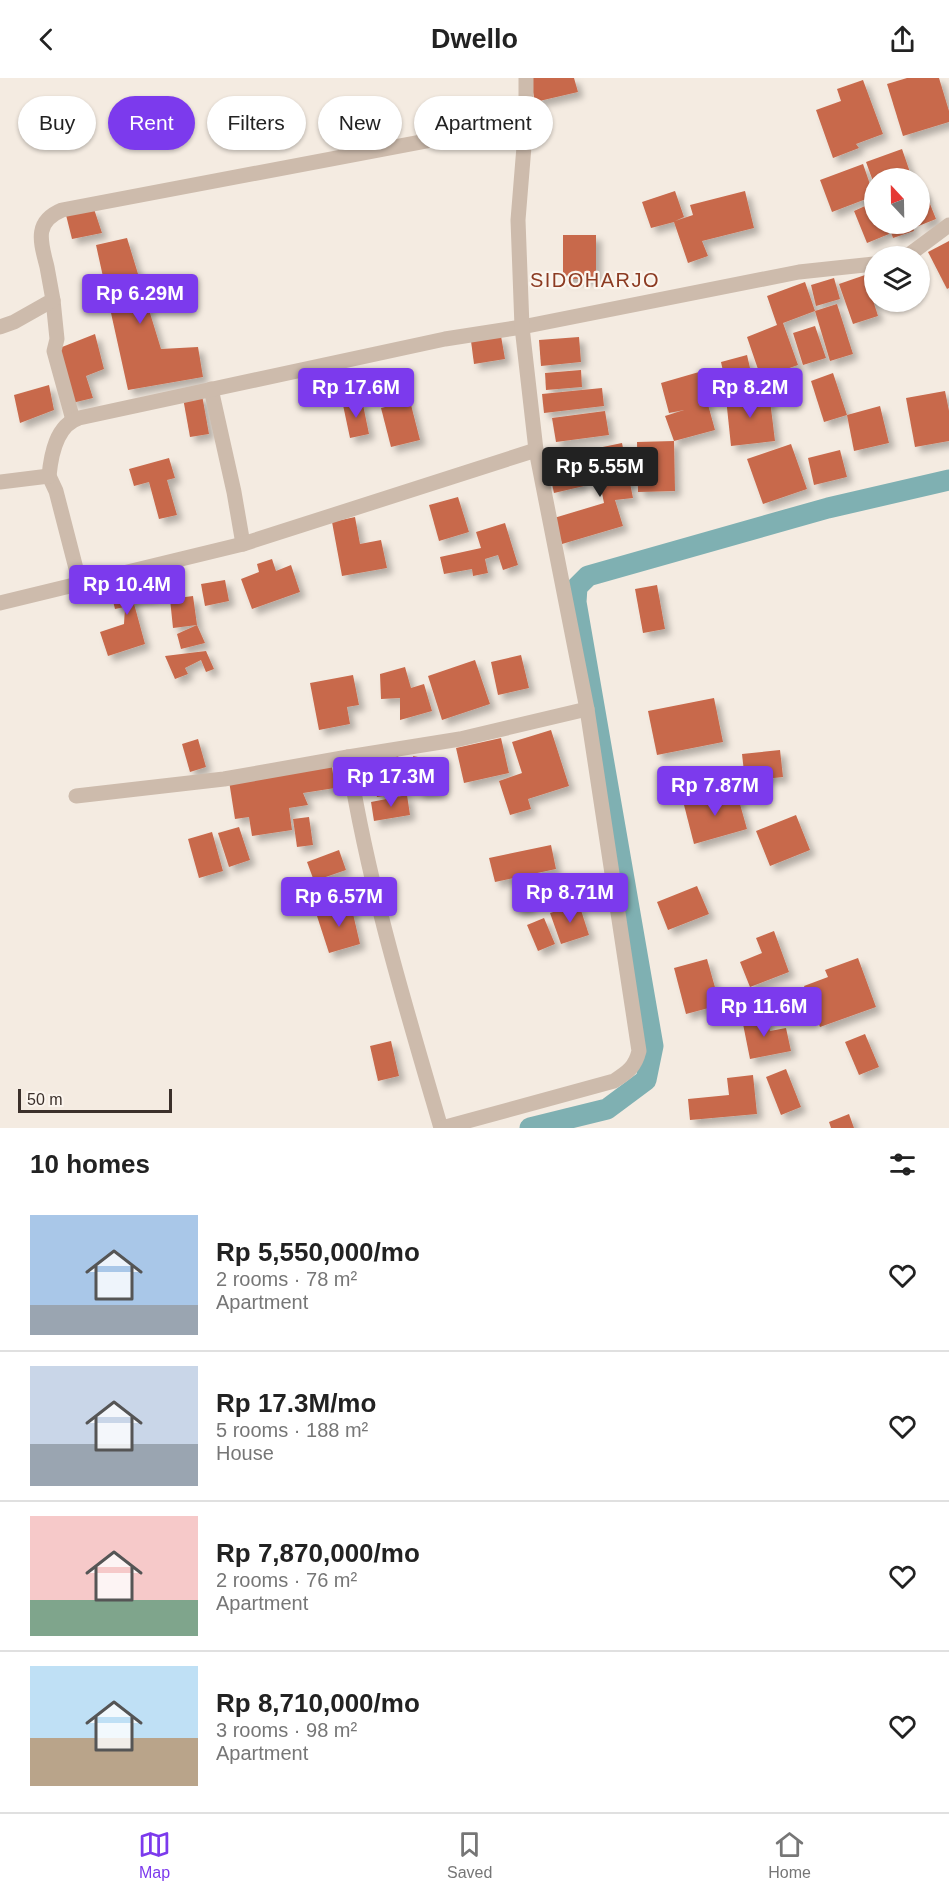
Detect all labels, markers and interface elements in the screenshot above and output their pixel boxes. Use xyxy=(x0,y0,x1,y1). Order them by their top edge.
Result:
icon: back xyxy=(30,23,63,56)
icon: share xyxy=(886,23,919,56)
text: Dwello xyxy=(431,24,518,54)
chip: Buy xyxy=(18,96,96,150)
chip: Rent xyxy=(108,96,195,150)
chip: Filters xyxy=(207,96,306,150)
chip: New xyxy=(318,96,402,150)
chip: Apartment xyxy=(414,96,553,150)
north arrow xyxy=(864,168,930,234)
map controls xyxy=(864,168,930,312)
button: layers xyxy=(864,246,930,312)
district label: SIDOHARJO xyxy=(530,269,660,291)
pin: Rp 6.29M xyxy=(78,274,202,325)
text: Rp 6.29M xyxy=(96,282,184,304)
pin: Rp 17.6M xyxy=(294,368,418,419)
pin: Rp 8.2M xyxy=(695,368,805,419)
text: Rp 17.6M xyxy=(312,376,400,398)
text: Rp 8.2M xyxy=(712,376,788,398)
pin: Rp 5.55M xyxy=(538,447,662,498)
text: Rp 5.55M xyxy=(556,455,644,477)
pin: Rp 10.4M xyxy=(65,565,189,616)
text: Rp 10.4M xyxy=(83,573,171,595)
pin: Rp 17.3M xyxy=(329,757,453,808)
text: Rp 17.3M xyxy=(347,765,435,787)
pin: Rp 7.87M xyxy=(653,766,777,817)
text: Rp 7.87M xyxy=(671,774,759,796)
pin: Rp 8.71M xyxy=(508,873,632,924)
pin: Rp 6.57M xyxy=(277,877,401,928)
text: Rp 8.71M xyxy=(526,881,614,903)
text: Rp 6.57M xyxy=(295,885,383,907)
pin: Rp 11.6M xyxy=(702,987,826,1038)
text: Rp 11.6M xyxy=(721,995,807,1017)
scale bar xyxy=(18,1086,172,1114)
text: 50 m xyxy=(27,1091,63,1108)
icon: filters xyxy=(886,1148,919,1181)
text: 10 homes xyxy=(30,1149,150,1179)
text: Rp 5,550,000/mo xyxy=(216,1237,420,1267)
icon: home xyxy=(78,1239,150,1311)
icon: heart xyxy=(886,1259,919,1292)
text: 2 rooms · 78 m² xyxy=(216,1268,357,1290)
text: Apartment xyxy=(216,1291,308,1313)
text: Rp 17.3M/mo xyxy=(216,1388,376,1418)
icon: home xyxy=(78,1390,150,1462)
icon: heart xyxy=(886,1410,919,1443)
text: 5 rooms · 188 m² xyxy=(216,1419,368,1441)
text: House xyxy=(216,1442,274,1464)
text: Rp 7,870,000/mo xyxy=(216,1538,420,1568)
icon: home xyxy=(78,1540,150,1612)
icon: heart xyxy=(886,1560,919,1593)
text: 2 rooms · 76 m² xyxy=(216,1569,357,1591)
text: Apartment xyxy=(216,1592,308,1614)
text: Rp 8,710,000/mo xyxy=(216,1688,420,1718)
icon: home xyxy=(78,1690,150,1762)
icon: heart xyxy=(886,1710,919,1743)
text: 3 rooms · 98 m² xyxy=(216,1719,357,1741)
text: Apartment xyxy=(216,1742,308,1764)
tab: Map xyxy=(138,1828,171,1882)
tab: Saved xyxy=(447,1828,492,1882)
tab: Home xyxy=(768,1828,811,1882)

